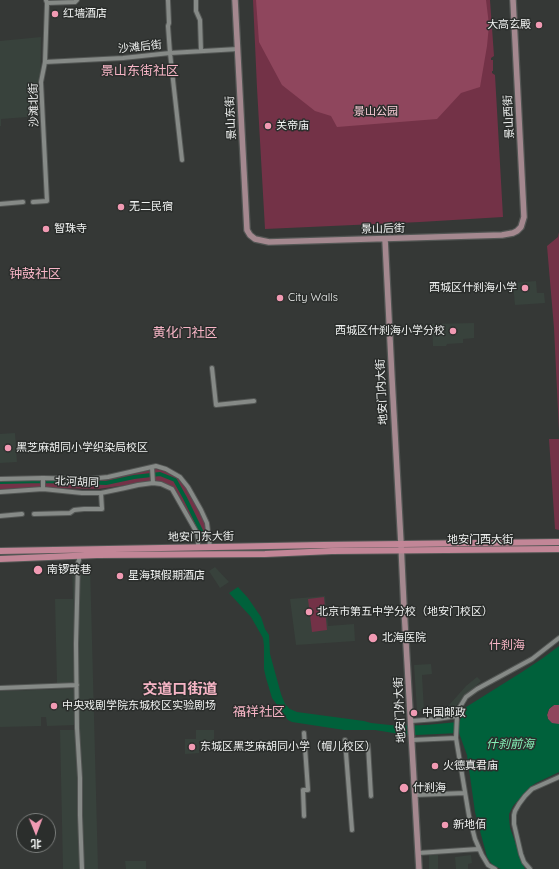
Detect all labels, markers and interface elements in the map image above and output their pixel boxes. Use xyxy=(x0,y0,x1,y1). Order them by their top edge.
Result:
place label: 红墙酒店 xyxy=(63,7,107,21)
marker: 红墙酒店 xyxy=(50,9,60,19)
place label: 大高玄殿 xyxy=(487,18,531,32)
marker: 大高玄殿 xyxy=(534,20,544,30)
street label: 沙滩后街 xyxy=(117,38,163,56)
district label: 景山东街社区 xyxy=(101,63,179,79)
street label: 沙滩北街 xyxy=(27,83,41,127)
street label: 景山西街 xyxy=(501,95,517,139)
street label: 景山东街 xyxy=(223,96,239,140)
park label: 景山公园 xyxy=(354,105,398,119)
place label: 关帝庙 xyxy=(276,119,309,133)
marker: 关帝庙 xyxy=(263,121,273,131)
place label: 无二民宿 xyxy=(129,200,173,214)
marker: 无二民宿 xyxy=(116,202,126,212)
place label: 智珠寺 xyxy=(54,222,87,236)
street label: 景山后街 xyxy=(361,222,405,236)
marker: 智珠寺 xyxy=(41,224,51,234)
district label: 钟鼓社区 xyxy=(9,266,61,282)
place label: 西城区什刹海小学 xyxy=(429,281,517,295)
marker: 西城区什刹海小学 xyxy=(520,283,530,293)
place label: City Walls xyxy=(288,291,338,305)
marker: City Walls xyxy=(275,293,285,303)
place label: 西城区什刹海小学分校 xyxy=(335,324,445,338)
district label: 黄化门社区 xyxy=(153,325,217,341)
marker: 西城区什刹海小学分校 xyxy=(448,326,458,336)
street label: 地安门内大街 xyxy=(374,359,390,425)
place label: 黑芝麻胡同小学织染局校区 xyxy=(16,441,148,455)
marker: 黑芝麻胡同小学织染局校区 xyxy=(3,443,13,453)
street label: 北河胡同 xyxy=(55,474,99,490)
street label: 地安门东大街 xyxy=(168,530,234,544)
street label: 地安门西大街 xyxy=(447,533,513,547)
place label: 南锣鼓巷 xyxy=(47,563,91,577)
marker: 南锣鼓巷 xyxy=(32,564,44,576)
place label: 星海琪假期酒店 xyxy=(128,569,205,583)
marker: 星海琪假期酒店 xyxy=(115,571,125,581)
place label: 北京市第五中学分校（地安门校区） xyxy=(317,605,493,619)
marker: 北京市第五中学分校（地安门校区） xyxy=(304,607,314,617)
place label: 北海医院 xyxy=(382,631,426,645)
marker: 北海医院 xyxy=(367,632,379,644)
district label: 什刹海 xyxy=(489,638,525,652)
street label: 地安门外大街 xyxy=(392,677,408,743)
district label: 交道口街道 xyxy=(143,680,217,698)
place label: 中央戏剧学院东城校区实验剧场 xyxy=(62,699,216,713)
marker: 中央戏剧学院东城校区实验剧场 xyxy=(49,701,59,711)
district label: 福祥社区 xyxy=(233,704,285,720)
place label: 中国邮政 xyxy=(422,706,466,720)
marker: 中国邮政 xyxy=(409,708,419,718)
water label: 什刹前海 xyxy=(486,737,534,751)
place label: 东城区黑芝麻胡同小学（帽儿校区） xyxy=(200,740,376,754)
marker: 东城区黑芝麻胡同小学（帽儿校区） xyxy=(187,742,197,752)
place label: 火德真君庙 xyxy=(443,759,498,773)
marker: 火德真君庙 xyxy=(430,761,440,771)
place label: 什刹海 xyxy=(413,781,446,795)
marker: 什刹海 xyxy=(398,782,410,794)
north arrow xyxy=(16,813,56,853)
place label: 新地佰 xyxy=(453,818,486,832)
marker: 新地佰 xyxy=(440,820,450,830)
text: 北 xyxy=(31,837,42,851)

